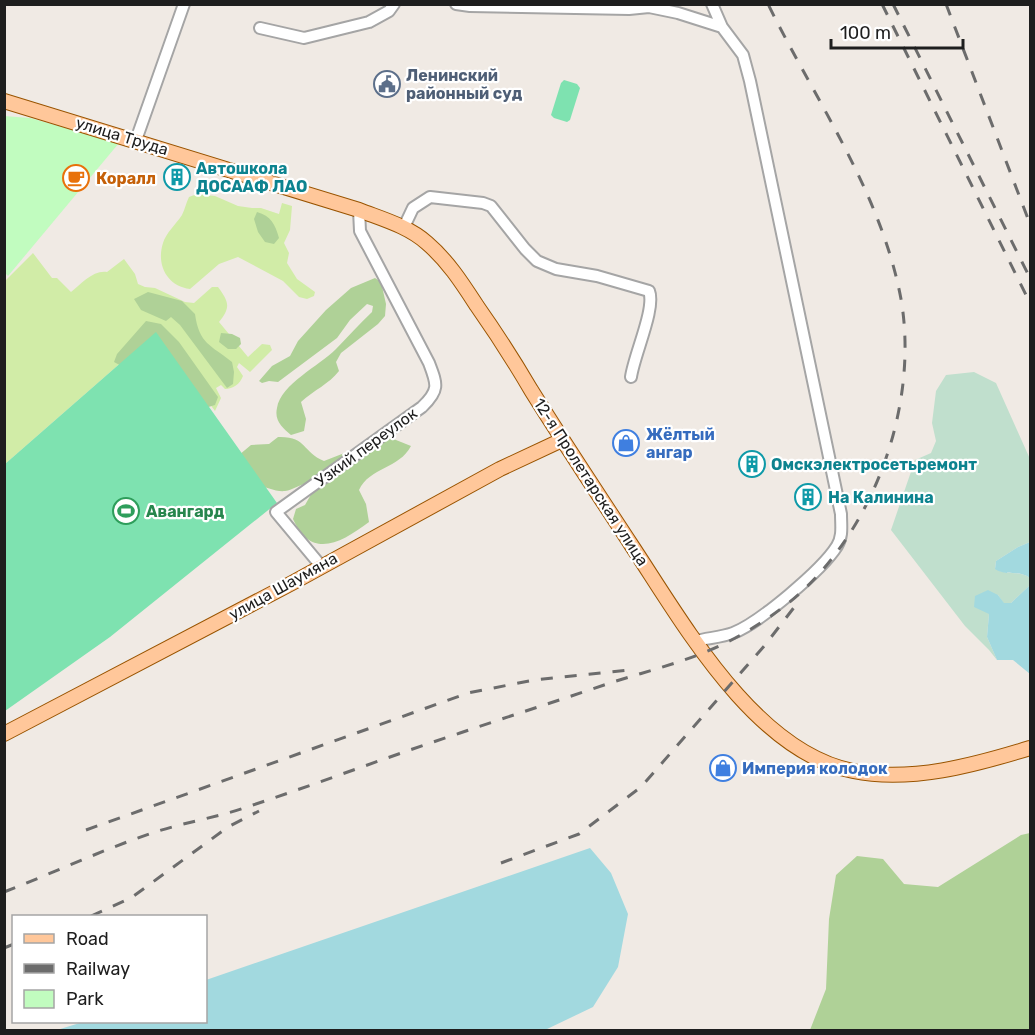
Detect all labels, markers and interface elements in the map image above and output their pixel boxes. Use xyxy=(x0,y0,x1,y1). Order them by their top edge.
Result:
scale bar xyxy=(831,12,963,50)
text: 100 m xyxy=(840,22,891,44)
place label: Ленинский районный суд xyxy=(406,66,523,103)
public building icon: Ленинский районный суд xyxy=(372,69,402,99)
street label: улица Труда xyxy=(73,113,171,159)
place label: Автошкола ДОСААФ ЛАО xyxy=(196,159,307,196)
building icon: Автошкола ДОСААФ ЛАО xyxy=(162,162,192,192)
cafe icon: Коралл xyxy=(61,163,91,193)
place label: Коралл xyxy=(96,169,156,188)
street label: 12-я Пролетарская улица xyxy=(530,395,652,569)
street label: Узкий переулок xyxy=(311,403,421,490)
place label: Жёлтый ангар xyxy=(646,425,715,462)
shop icon: Жёлтый ангар xyxy=(611,428,641,458)
building icon: Омскэлектросетьремонт xyxy=(737,449,767,479)
place label: Омскэлектросетьремонт xyxy=(771,455,977,474)
building icon: На Калинина xyxy=(793,482,823,512)
place label: На Калинина xyxy=(828,488,934,507)
sports icon: Авангард xyxy=(111,496,141,526)
place label: Авангард xyxy=(146,502,225,521)
street label: улица Шаумяна xyxy=(225,548,341,624)
shop icon: Империя колодок xyxy=(708,753,738,783)
place label: Империя колодок xyxy=(742,759,888,778)
legend xyxy=(12,915,207,1023)
text: Road xyxy=(66,928,109,950)
text: Railway xyxy=(66,958,130,980)
text: Park xyxy=(66,988,104,1010)

